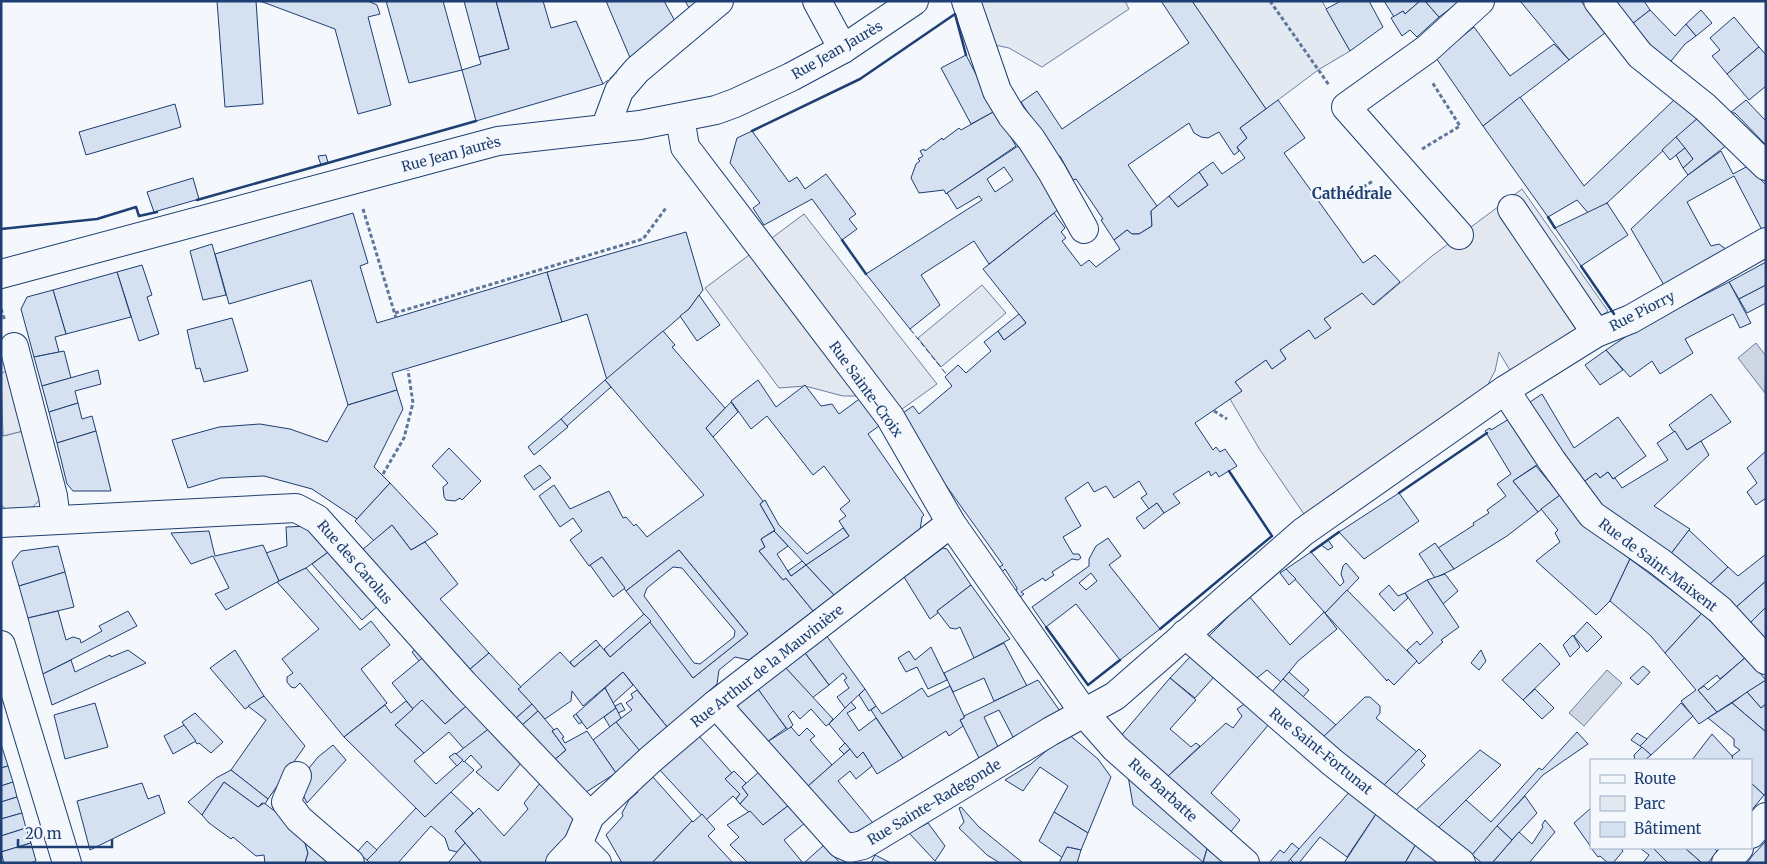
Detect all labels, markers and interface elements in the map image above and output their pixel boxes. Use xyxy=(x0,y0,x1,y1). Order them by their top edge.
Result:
street label: Rue Jean Jaurès xyxy=(788,17,886,83)
street label: Rue Jean Jaurès xyxy=(399,132,503,176)
district label: Cathédrale xyxy=(1312,184,1392,203)
street label: Rue Piorry xyxy=(1606,286,1679,335)
street label: Rue Sainte-Croix xyxy=(825,337,907,441)
street label: Rue de Saint-Maixent xyxy=(1595,514,1721,616)
street label: Rue des Carolus xyxy=(314,516,397,608)
street label: Rue Arthur de la Mauvinière xyxy=(687,601,847,731)
street label: Rue Saint-Fortunat xyxy=(1266,704,1377,799)
street label: Rue Barbatte xyxy=(1125,754,1201,826)
street label: Rue Sainte-Radegonde xyxy=(864,755,1004,849)
legend xyxy=(1590,759,1752,849)
text: Route xyxy=(1634,769,1676,788)
text: Parc xyxy=(1634,794,1666,813)
scale bar xyxy=(18,816,111,848)
text: Bâtiment xyxy=(1634,819,1702,838)
text: 20 m xyxy=(25,824,62,843)

